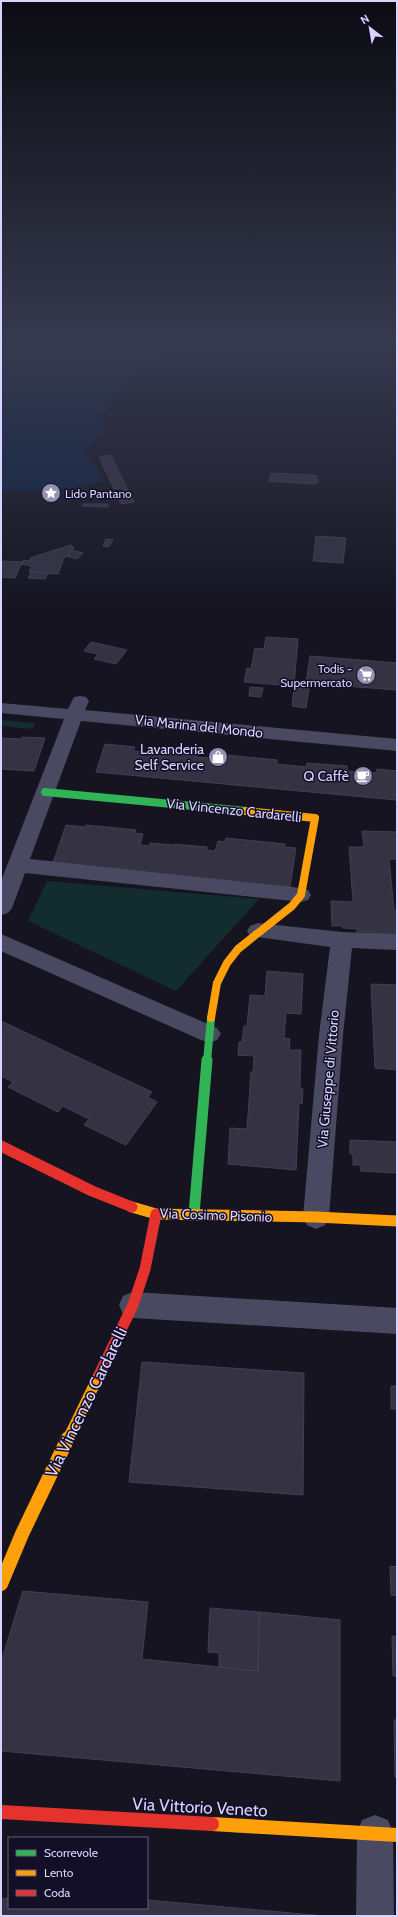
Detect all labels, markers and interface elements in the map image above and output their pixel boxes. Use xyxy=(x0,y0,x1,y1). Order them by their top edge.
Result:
north arrow xyxy=(350,8,390,48)
text: N xyxy=(358,11,372,27)
place icon: Lido Pantano xyxy=(40,482,62,504)
place label: Lido Pantano xyxy=(65,486,132,501)
place label: Todis - Supermercato xyxy=(280,661,352,690)
supermarket icon: Todis - Supermercato xyxy=(355,664,377,686)
street label: Via Marina del Mondo xyxy=(134,710,264,742)
place label: Lavanderia Self Service xyxy=(135,740,204,774)
shop icon: Lavanderia Self Service xyxy=(207,746,229,768)
cafe icon: Q Caffè xyxy=(352,765,374,787)
place label: Q Caffè xyxy=(304,767,349,785)
street label: Via Vincenzo Cardarelli xyxy=(166,794,302,826)
street label: Via Giuseppe di Vittorio xyxy=(313,1009,343,1149)
street label: Via Cosimo Pisonio xyxy=(159,1204,273,1226)
street label: Via Vincenzo Cardarelli xyxy=(41,1324,131,1480)
street label: Via Vittorio Veneto xyxy=(132,1793,268,1821)
legend xyxy=(8,1837,148,1909)
text: Scorrevole xyxy=(44,1845,98,1860)
text: Lento xyxy=(44,1865,74,1880)
text: Coda xyxy=(44,1885,70,1900)

